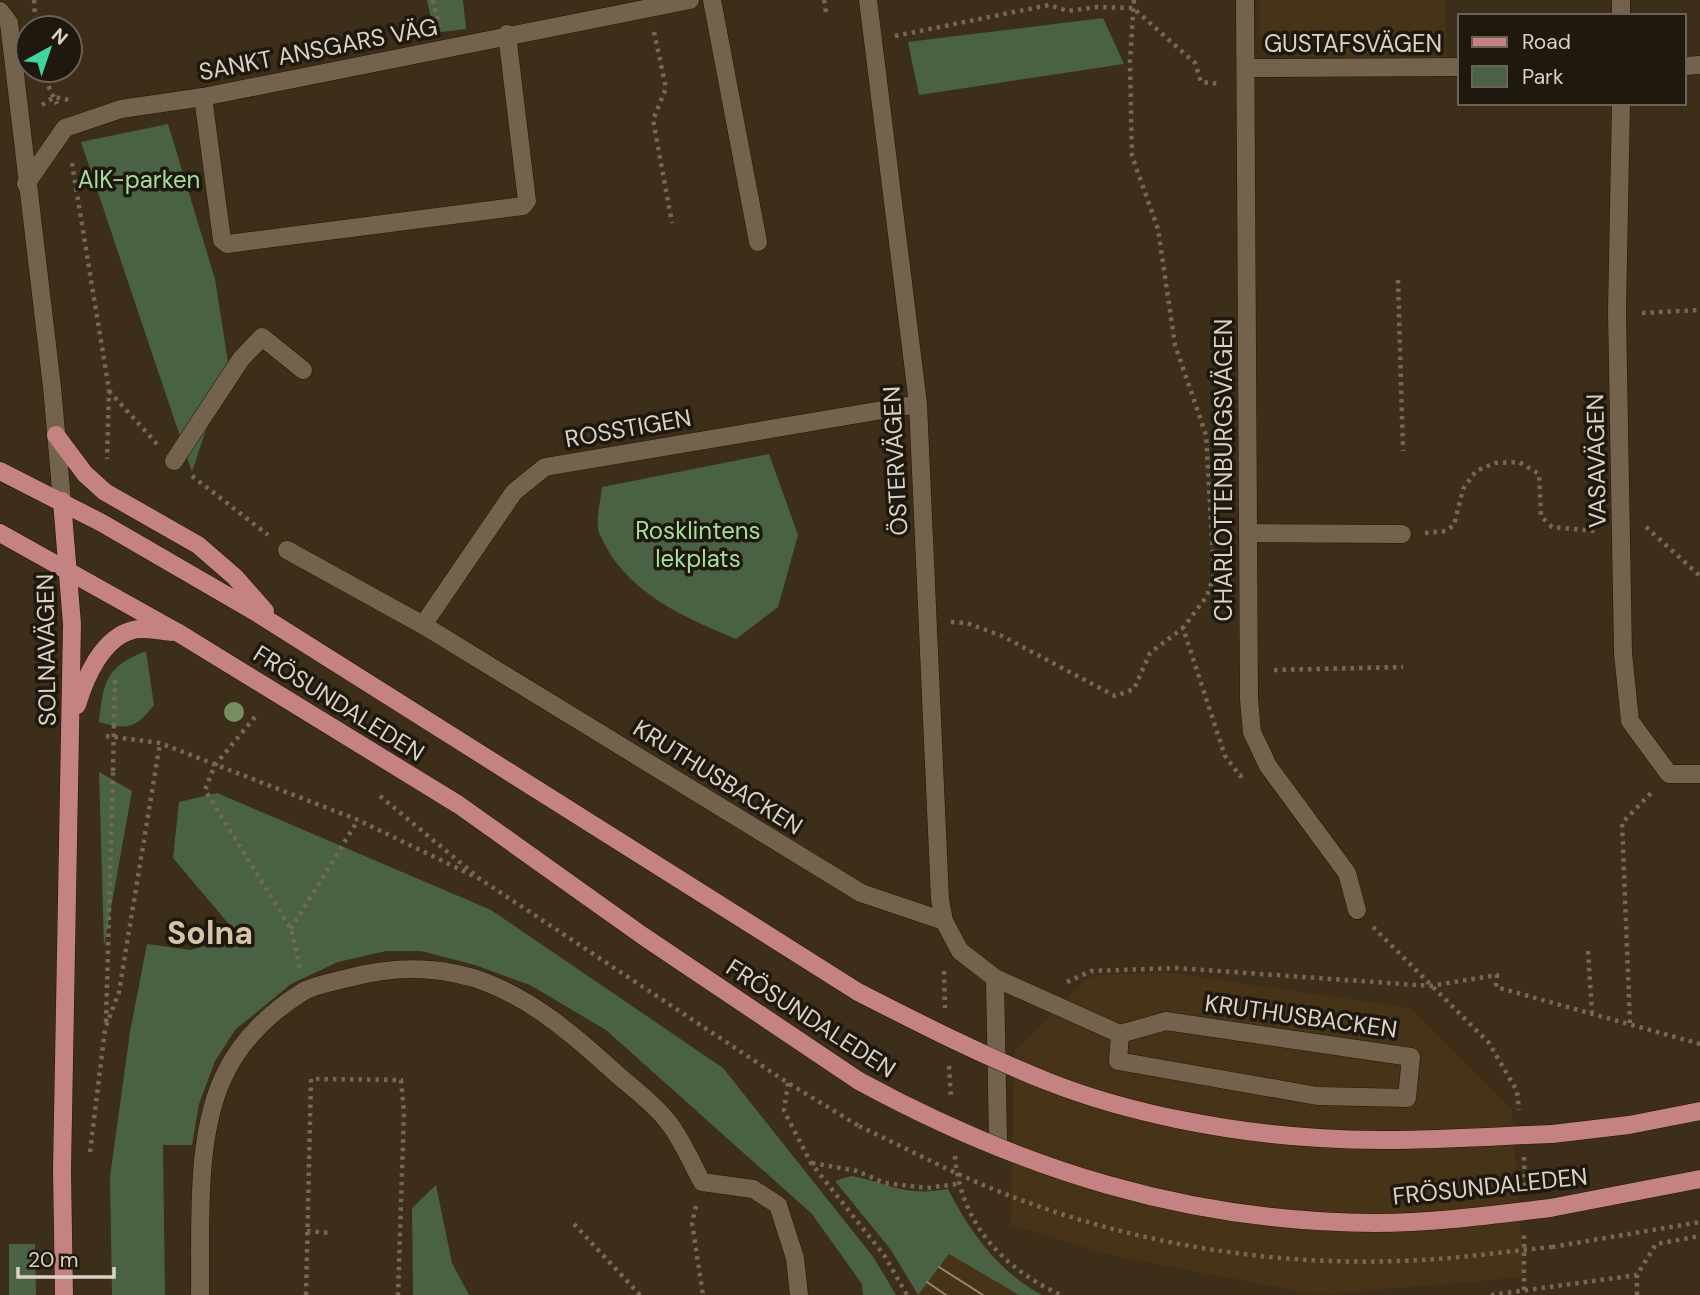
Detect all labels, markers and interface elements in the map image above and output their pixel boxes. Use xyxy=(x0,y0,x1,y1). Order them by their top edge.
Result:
street label: SANKT ANSGARS VÄG xyxy=(196,11,440,87)
north arrow xyxy=(14,14,84,84)
legend xyxy=(1458,14,1686,105)
text: N xyxy=(46,22,73,50)
street label: GUSTAFSVÄGEN xyxy=(1264,28,1442,59)
text: Road xyxy=(1522,28,1571,56)
text: Park xyxy=(1522,63,1564,91)
park label: AIK-parken xyxy=(78,164,200,195)
street label: CHARLOTTENBURGSVÄGEN xyxy=(1208,319,1239,621)
street label: ÖSTERVÄGEN xyxy=(876,385,914,537)
street label: VASAVÄGEN xyxy=(1579,394,1613,528)
street label: ROSSTIGEN xyxy=(562,402,694,454)
park label: Rosklintens lekplats xyxy=(635,515,761,574)
street label: SOLNAVÄGEN xyxy=(29,574,63,726)
street label: FRÖSUNDALEDEN xyxy=(248,638,430,768)
street label: KRUTHUSBACKEN xyxy=(628,712,808,842)
district label: Solna xyxy=(167,912,253,954)
street label: FRÖSUNDALEDEN xyxy=(720,952,902,1084)
street label: KRUTHUSBACKEN xyxy=(1203,987,1399,1045)
street label: FRÖSUNDALEDEN xyxy=(1391,1160,1589,1212)
scale bar xyxy=(18,1236,114,1280)
text: 20 m xyxy=(28,1246,79,1274)

